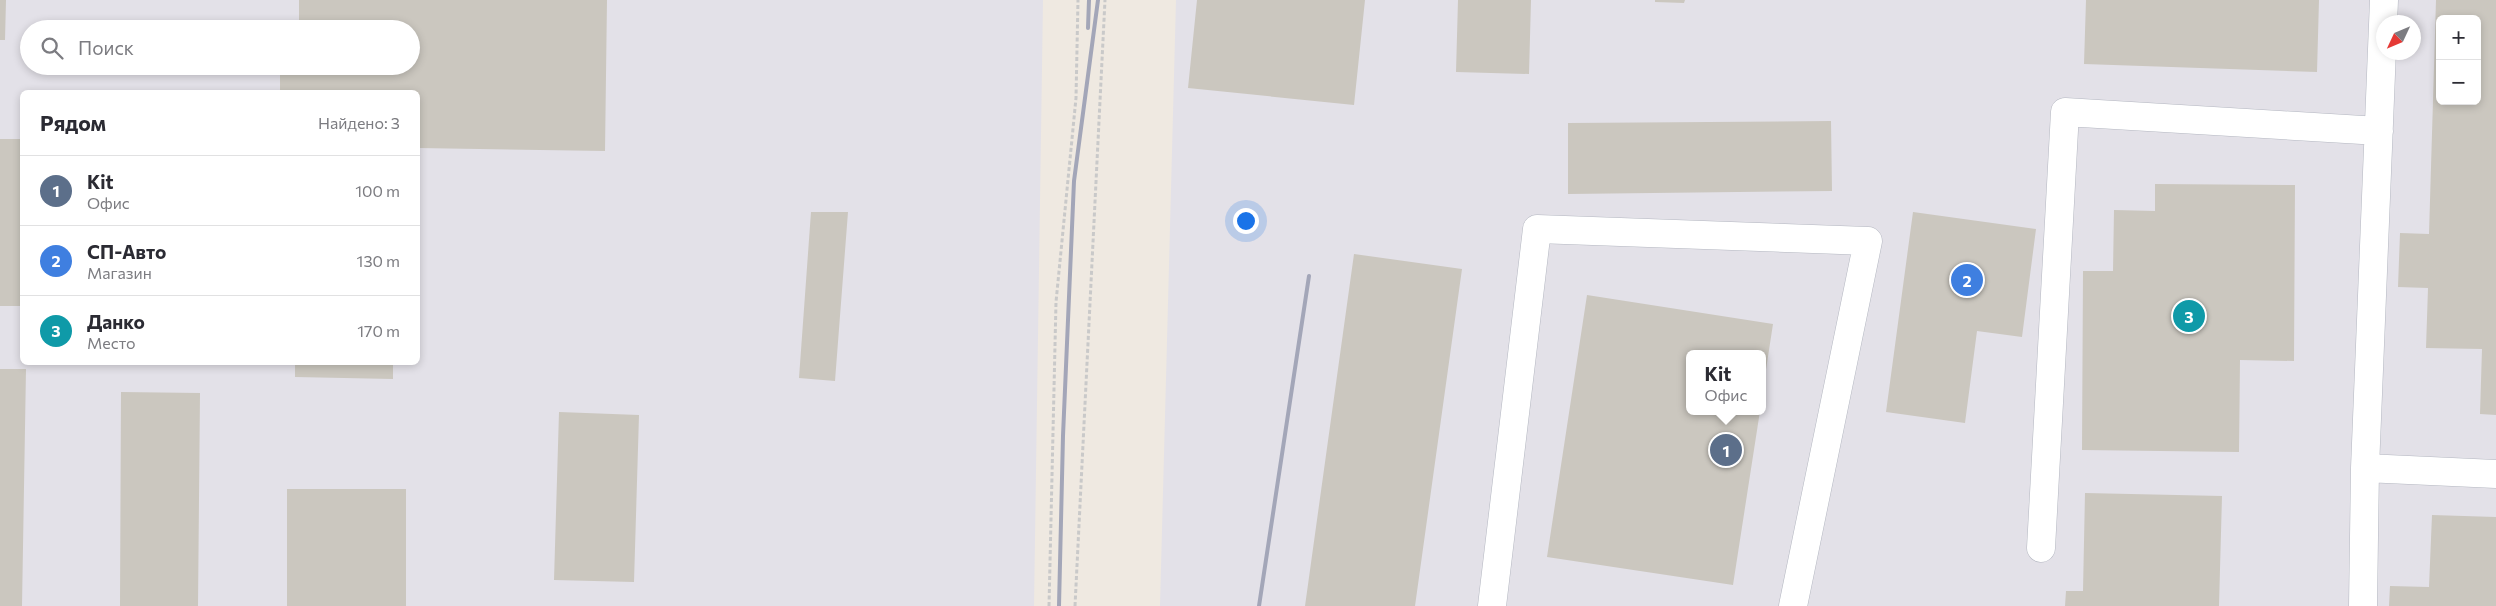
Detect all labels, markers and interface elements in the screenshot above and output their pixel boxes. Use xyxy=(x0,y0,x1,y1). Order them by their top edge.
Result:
north arrow xyxy=(2376,15,2421,60)
map controls xyxy=(2436,15,2481,105)
button: + xyxy=(2436,15,2481,60)
search box xyxy=(20,20,420,75)
icon: search xyxy=(38,34,66,62)
text: Поиск xyxy=(78,36,134,59)
button: − xyxy=(2436,60,2481,105)
text: Рядом xyxy=(40,110,106,135)
text: Найдено: 3 xyxy=(318,113,400,132)
text: Kit xyxy=(87,170,114,193)
text: 1 xyxy=(52,181,60,200)
text: 100 m xyxy=(355,181,400,200)
text: Офис xyxy=(87,193,130,212)
your location xyxy=(1233,208,1259,234)
text: СП-Авто xyxy=(87,240,166,263)
text: 2 xyxy=(51,251,61,270)
text: 130 m xyxy=(357,251,400,270)
pin: 2 xyxy=(1951,261,1983,299)
text: Магазин xyxy=(87,263,152,282)
pin: 3 xyxy=(2173,297,2205,335)
text: Данко xyxy=(87,310,145,333)
text: 3 xyxy=(51,321,61,340)
text: 170 m xyxy=(357,321,400,340)
text: Место xyxy=(87,333,136,352)
popup xyxy=(1686,350,1766,415)
text: Kit xyxy=(1705,362,1731,385)
text: Офис xyxy=(1705,385,1747,404)
pin: 1 xyxy=(1710,431,1742,469)

